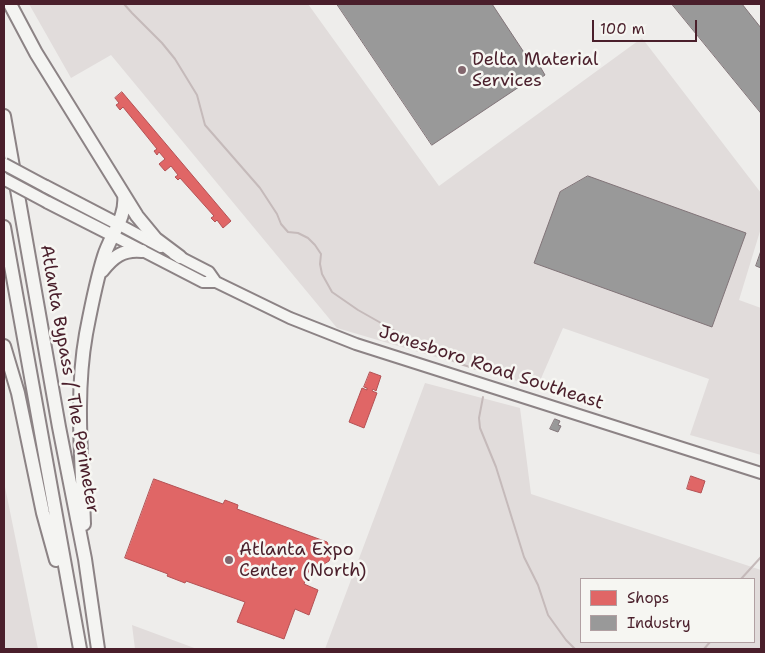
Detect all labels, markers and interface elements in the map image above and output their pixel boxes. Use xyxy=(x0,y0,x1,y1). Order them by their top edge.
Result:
scale bar xyxy=(595,10,700,42)
text: 100 m xyxy=(600,19,645,39)
place label: Delta Material Services xyxy=(472,49,598,92)
marker: Delta Material Services xyxy=(456,64,468,76)
street label: Atlanta Bypass / The Perimeter xyxy=(35,243,103,515)
street label: Jonesboro Road Southeast xyxy=(376,321,606,415)
place label: Atlanta Expo Center (North) xyxy=(239,539,366,582)
marker: Atlanta Expo Center (North) xyxy=(223,554,235,566)
legend xyxy=(580,578,755,643)
text: Shops xyxy=(627,588,669,608)
text: Industry xyxy=(627,613,691,633)

